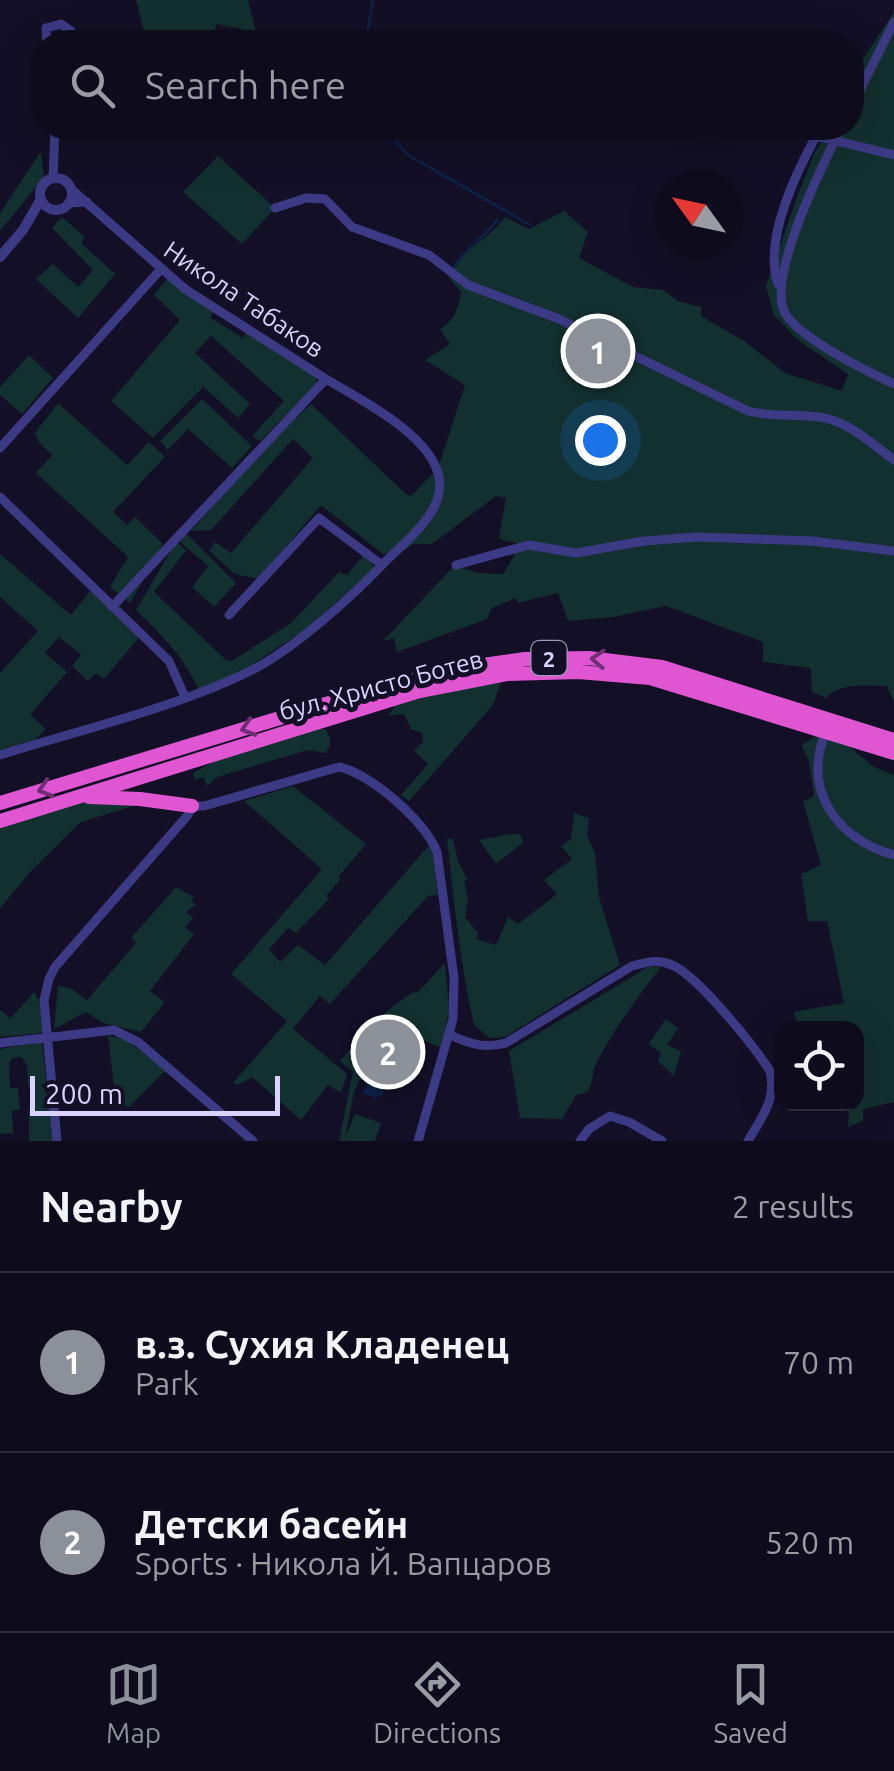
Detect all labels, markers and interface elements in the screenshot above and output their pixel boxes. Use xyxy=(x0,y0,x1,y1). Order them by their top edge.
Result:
search box xyxy=(30,30,864,140)
icon: search xyxy=(65,58,120,113)
text: Search here xyxy=(145,64,346,106)
north arrow xyxy=(654,170,744,260)
street label: Никола Табаков xyxy=(159,235,329,363)
pin: 1 xyxy=(566,314,630,388)
your location xyxy=(575,415,626,466)
road number: 2 xyxy=(532,641,566,675)
street label: бул. Христо Ботев xyxy=(276,644,486,726)
one-way arrow xyxy=(590,648,606,670)
one-way arrow xyxy=(240,716,257,737)
one-way arrow xyxy=(37,778,54,798)
pin: 2 xyxy=(356,1014,420,1090)
map controls xyxy=(774,1021,864,1111)
button: locate xyxy=(774,1021,864,1111)
scale bar xyxy=(30,1071,280,1116)
text: 200 m xyxy=(45,1078,123,1109)
text: Nearby xyxy=(40,1183,183,1230)
text: 2 results xyxy=(732,1188,854,1224)
text: в.з. Сухия Кладенец xyxy=(135,1323,509,1365)
text: 1 xyxy=(63,1344,82,1380)
text: 70 m xyxy=(783,1344,854,1380)
text: Park xyxy=(135,1365,199,1401)
text: Детски басейн xyxy=(135,1503,408,1545)
text: 2 xyxy=(63,1524,82,1560)
text: 520 m xyxy=(765,1524,854,1560)
text: Sports · Никола Й. Вапцаров xyxy=(135,1545,552,1581)
tab: Map xyxy=(106,1657,161,1748)
tab: Directions xyxy=(373,1657,501,1748)
tab: Saved xyxy=(713,1657,788,1748)

